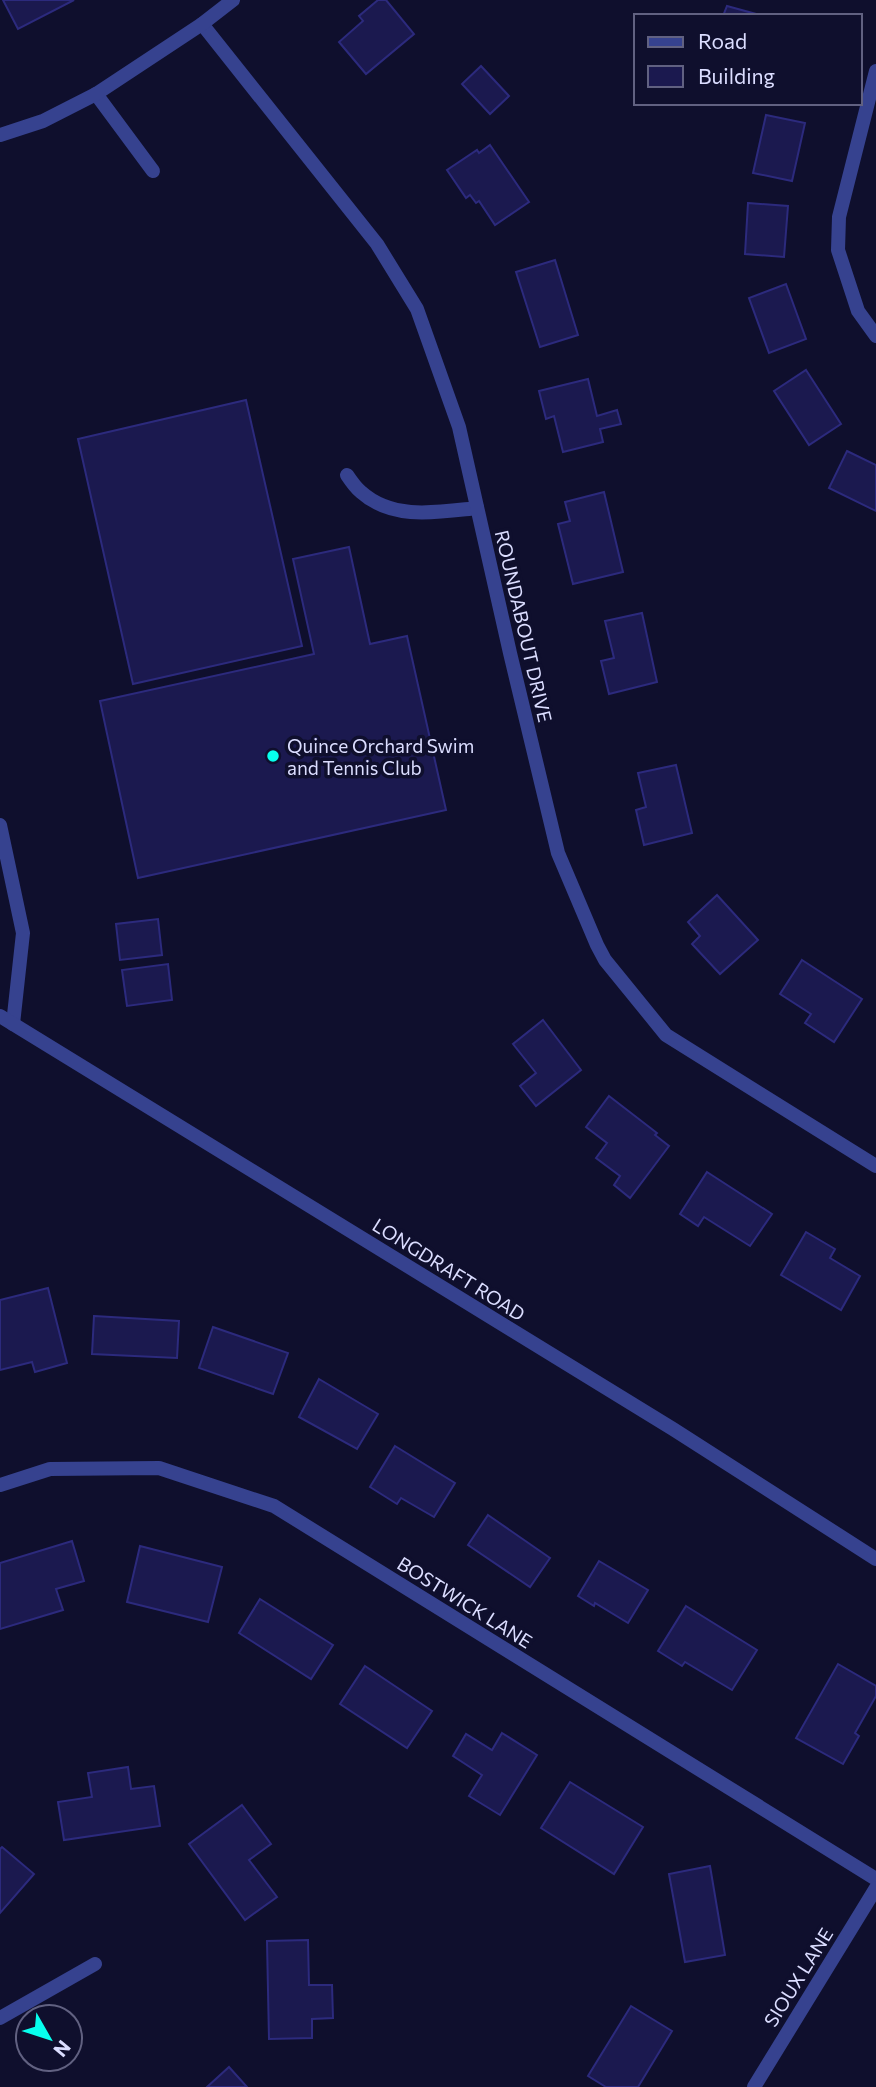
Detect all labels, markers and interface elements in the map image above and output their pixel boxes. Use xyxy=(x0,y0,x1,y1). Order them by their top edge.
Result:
legend xyxy=(634,14,862,105)
text: Road xyxy=(698,28,747,53)
text: Building xyxy=(698,63,775,88)
street label: ROUNDABOUT DRIVE xyxy=(491,528,557,724)
place label: Quince Orchard Swim and Tennis Club xyxy=(287,734,474,779)
marker: Quince Orchard Swim and Tennis Club xyxy=(265,748,281,764)
street label: LONGDRAFT ROAD xyxy=(369,1213,529,1325)
street label: BOSTWICK LANE xyxy=(393,1551,537,1653)
street label: SIOUX LANE xyxy=(759,1923,837,2031)
north arrow xyxy=(14,2003,84,2073)
text: N xyxy=(49,2036,76,2062)

